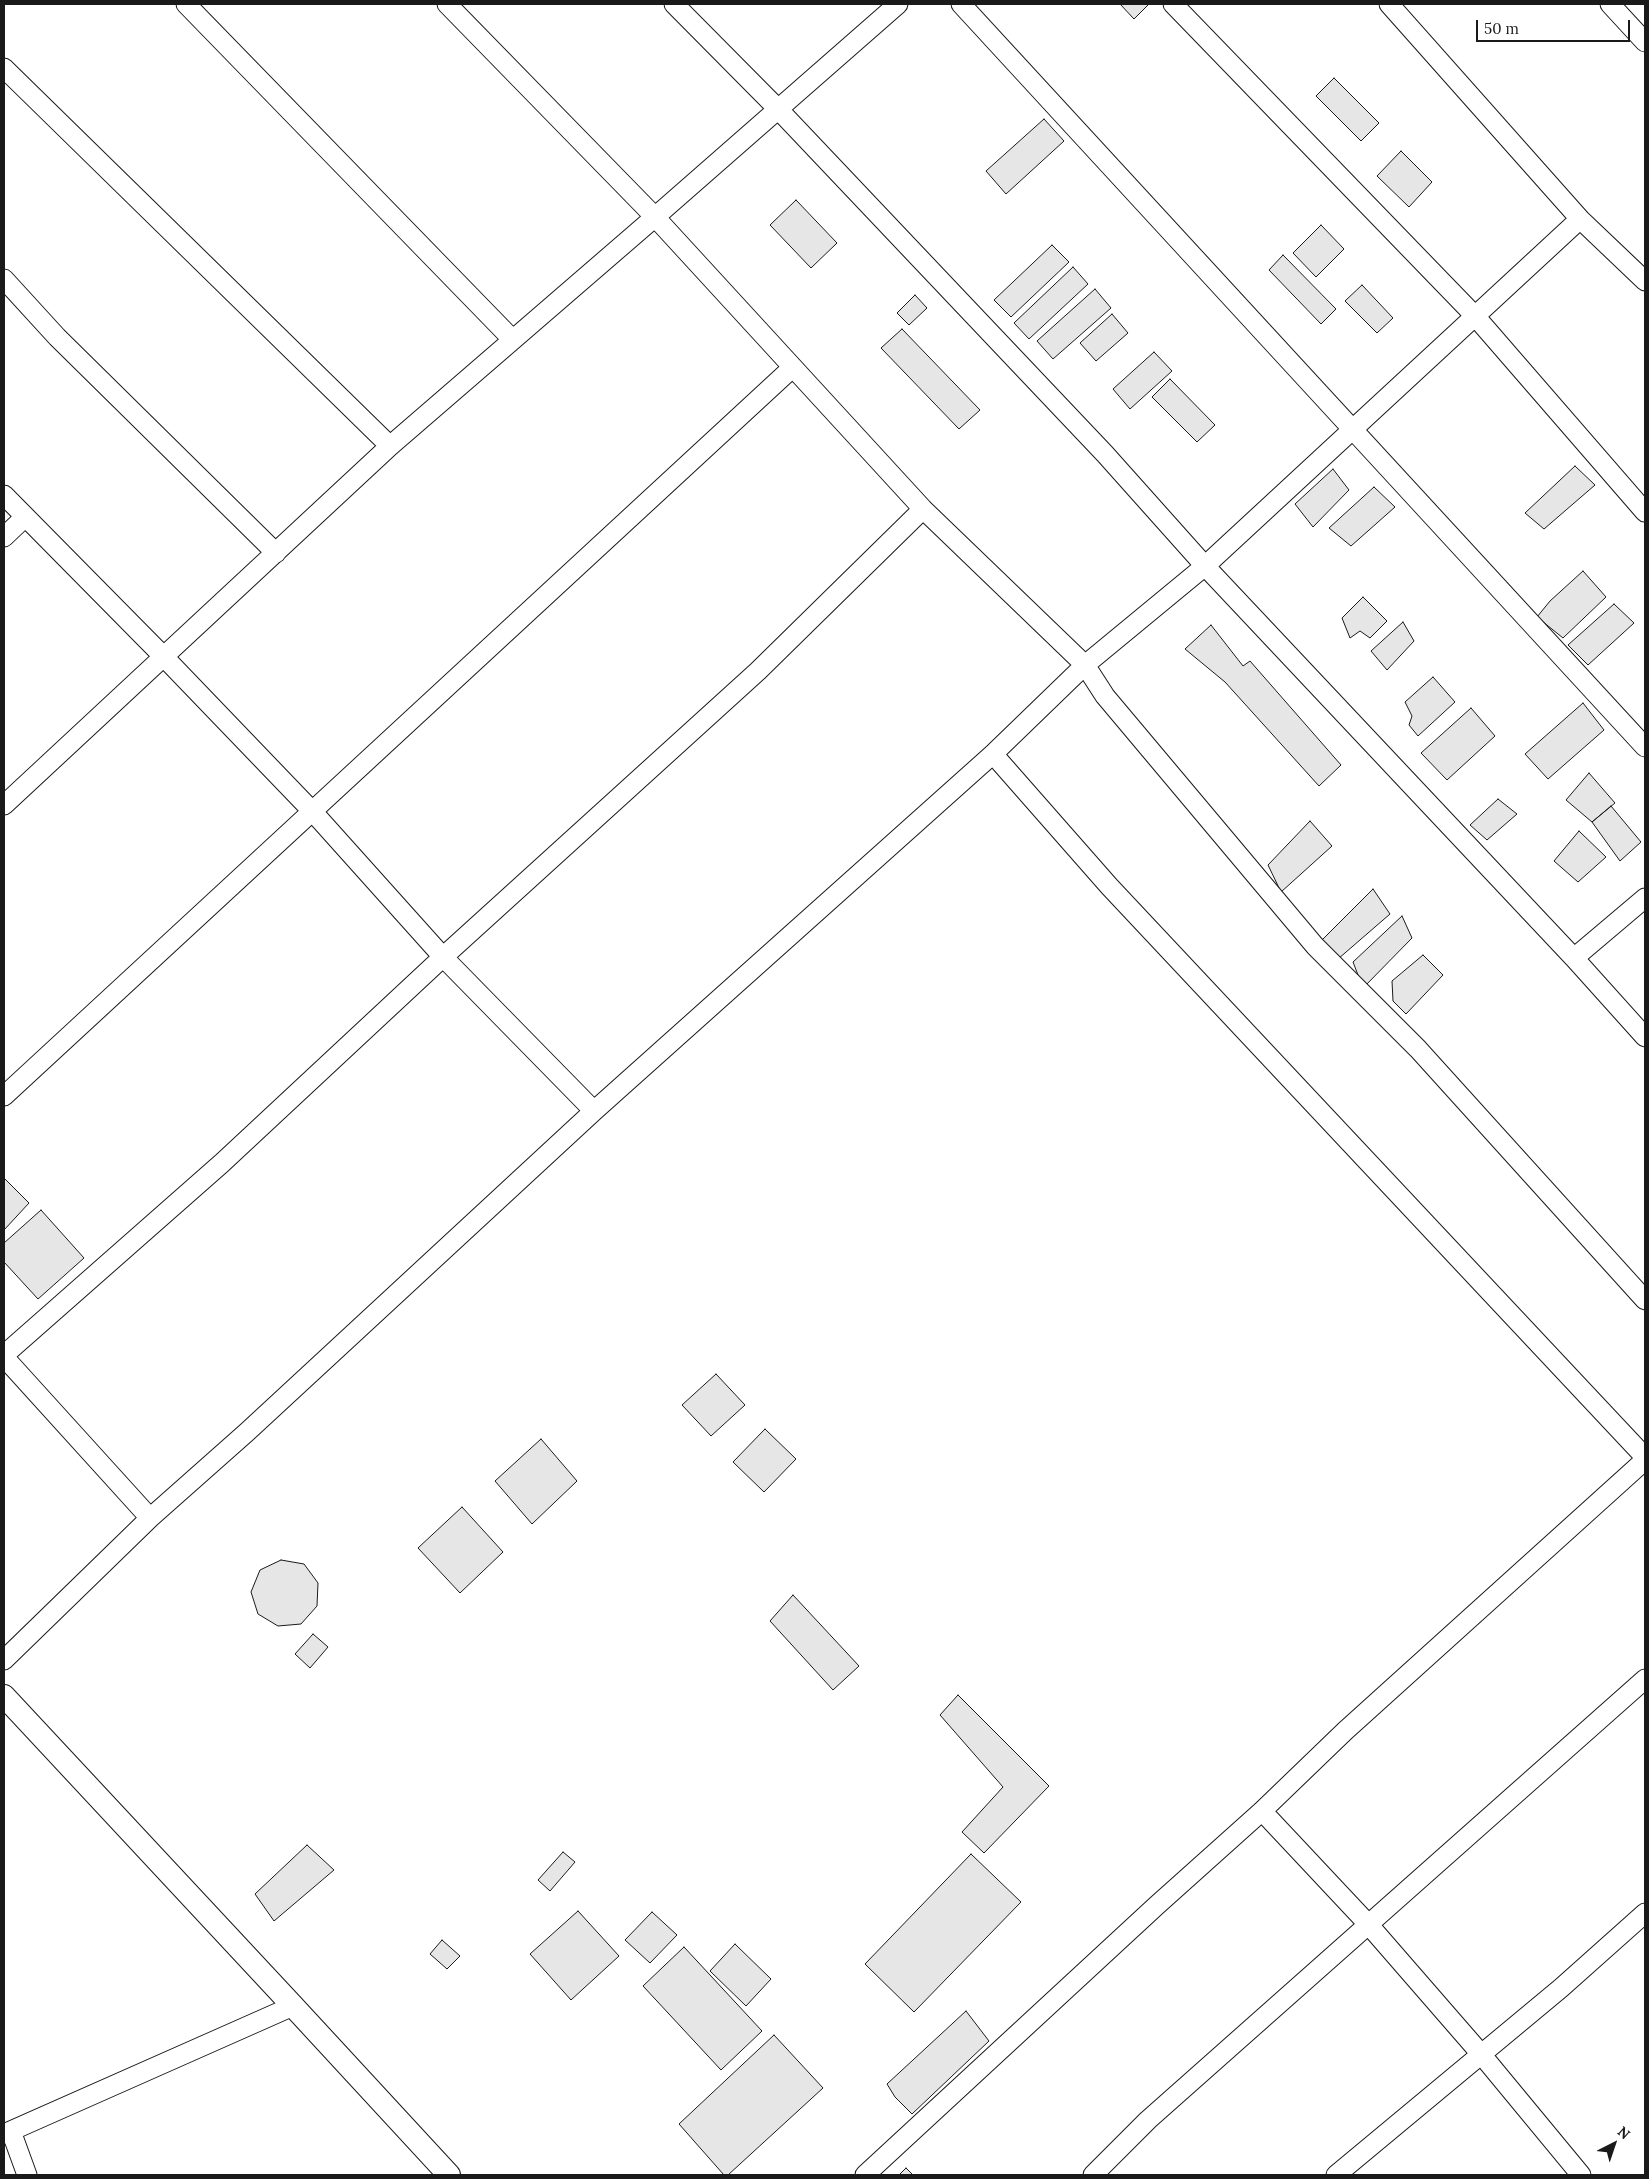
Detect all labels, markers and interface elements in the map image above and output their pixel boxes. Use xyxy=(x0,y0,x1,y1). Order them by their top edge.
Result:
scale bar xyxy=(1479,10,1633,42)
text: 50 m xyxy=(1484,19,1519,38)
north arrow xyxy=(1589,2119,1639,2169)
text: N xyxy=(1614,2122,1634,2143)

